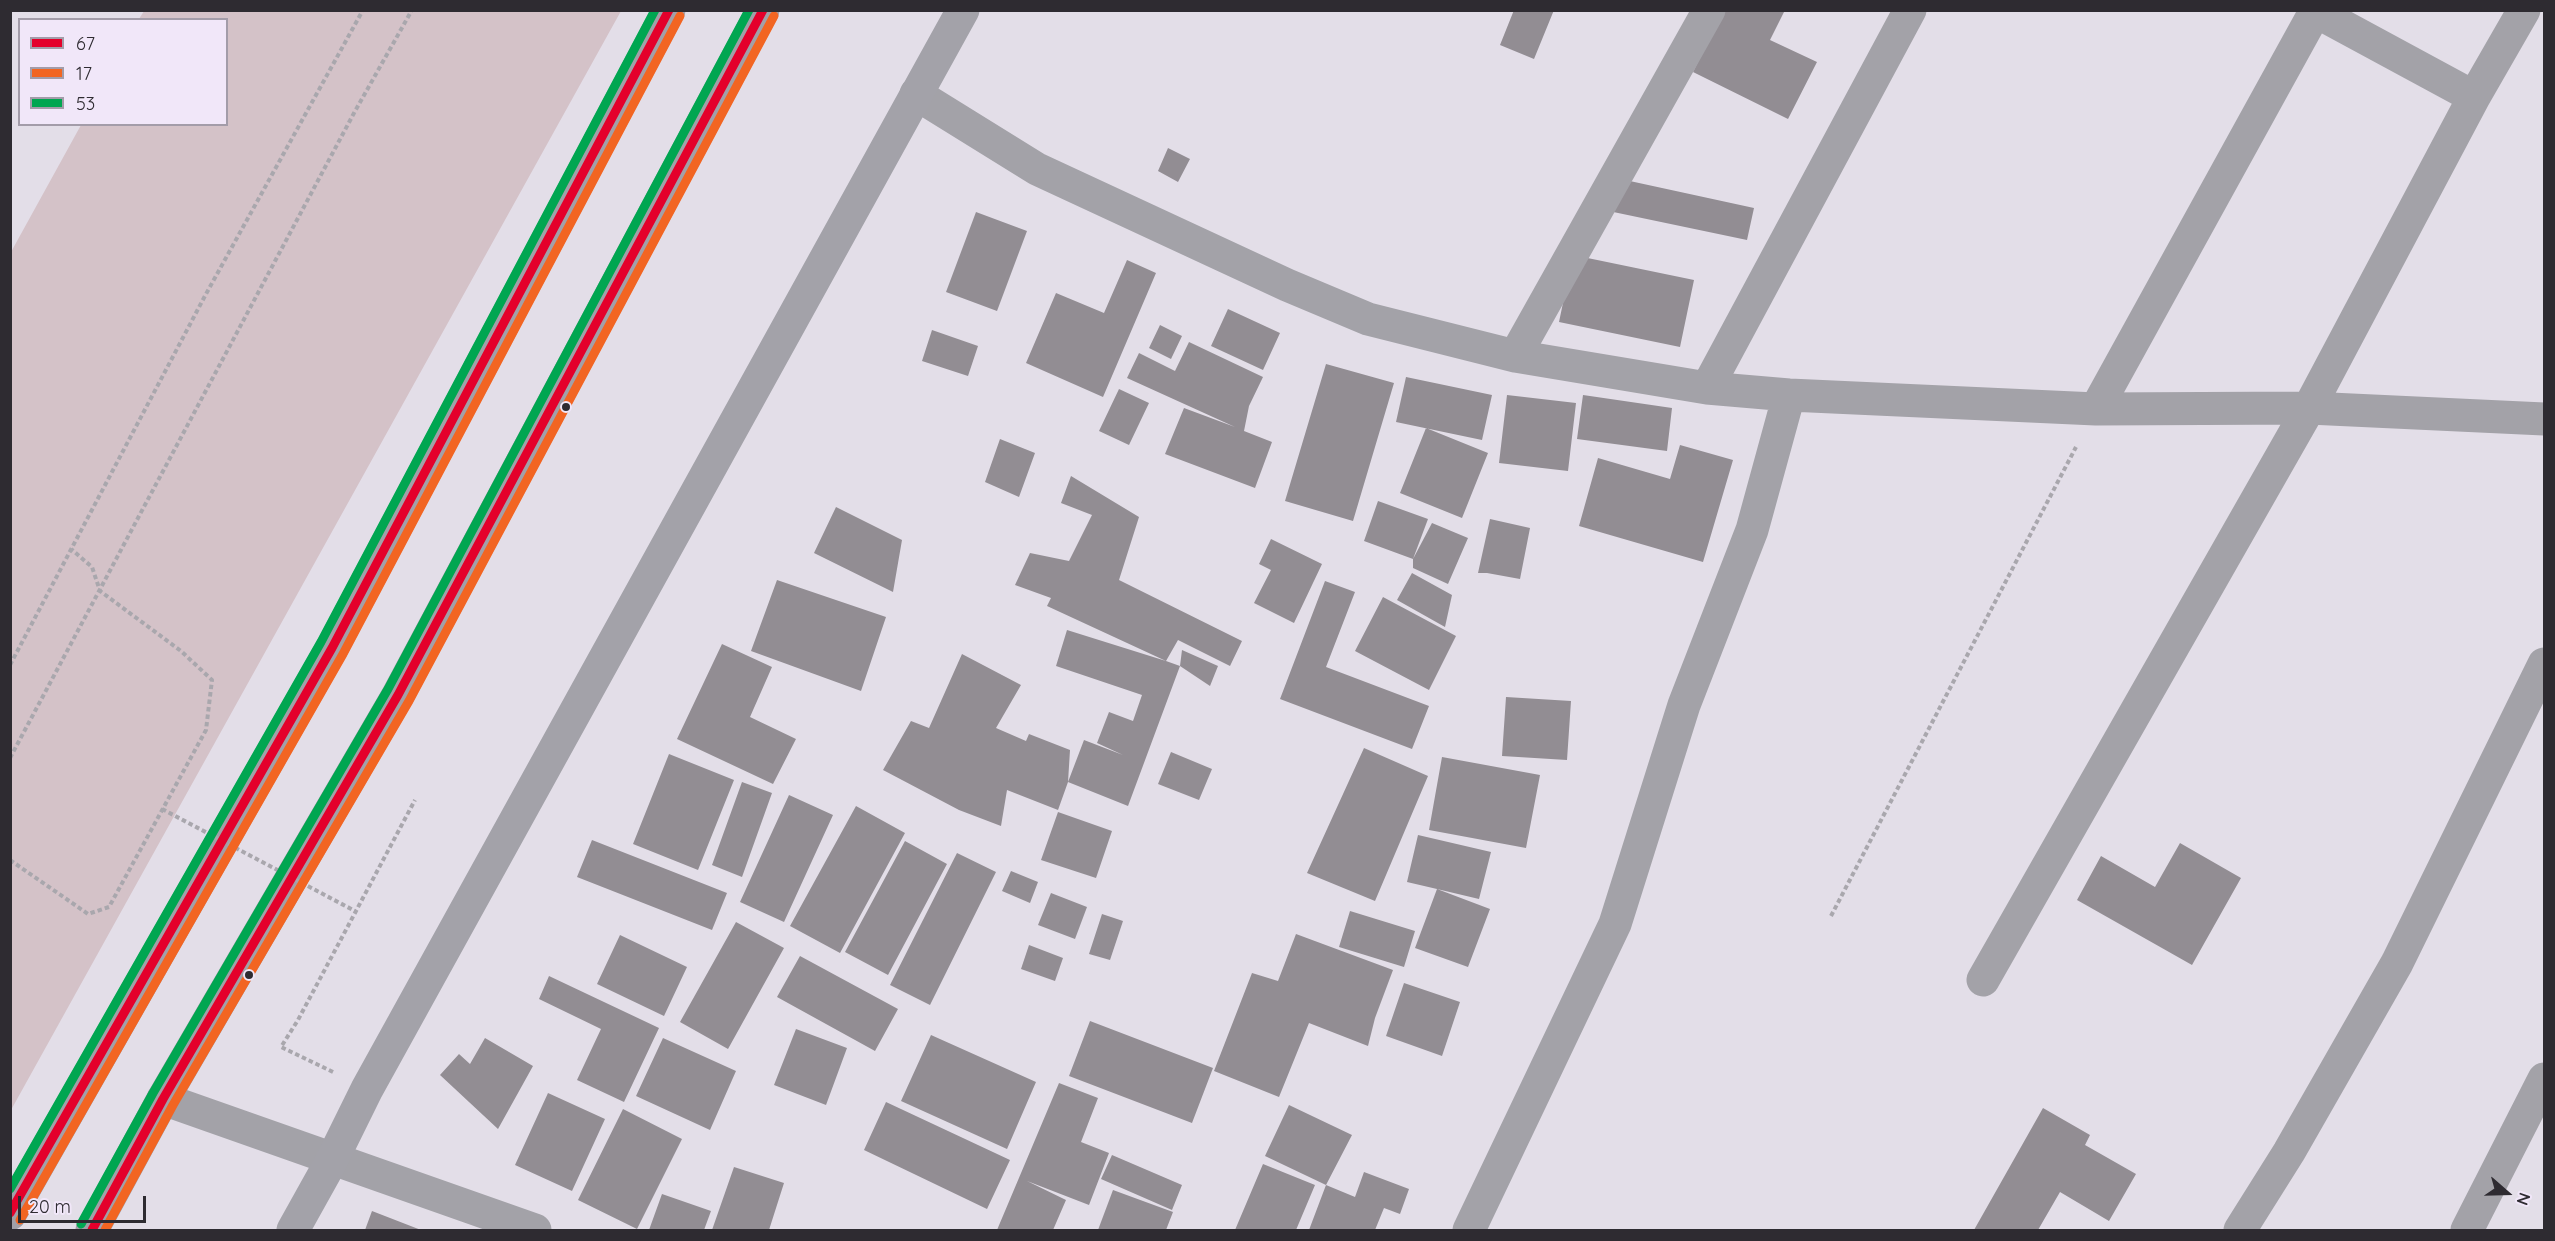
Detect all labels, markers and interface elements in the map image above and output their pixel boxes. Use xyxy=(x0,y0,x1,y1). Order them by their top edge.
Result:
legend xyxy=(18,18,228,126)
text: 67 xyxy=(76,32,95,55)
text: 17 xyxy=(76,62,92,85)
text: 53 xyxy=(76,92,95,115)
unlabelled marker xyxy=(560,401,572,413)
unlabelled marker xyxy=(243,969,255,981)
north arrow xyxy=(2477,1163,2537,1223)
scale bar xyxy=(21,1184,148,1222)
text: N xyxy=(2513,1190,2535,1208)
text: 20 m xyxy=(29,1195,71,1218)

